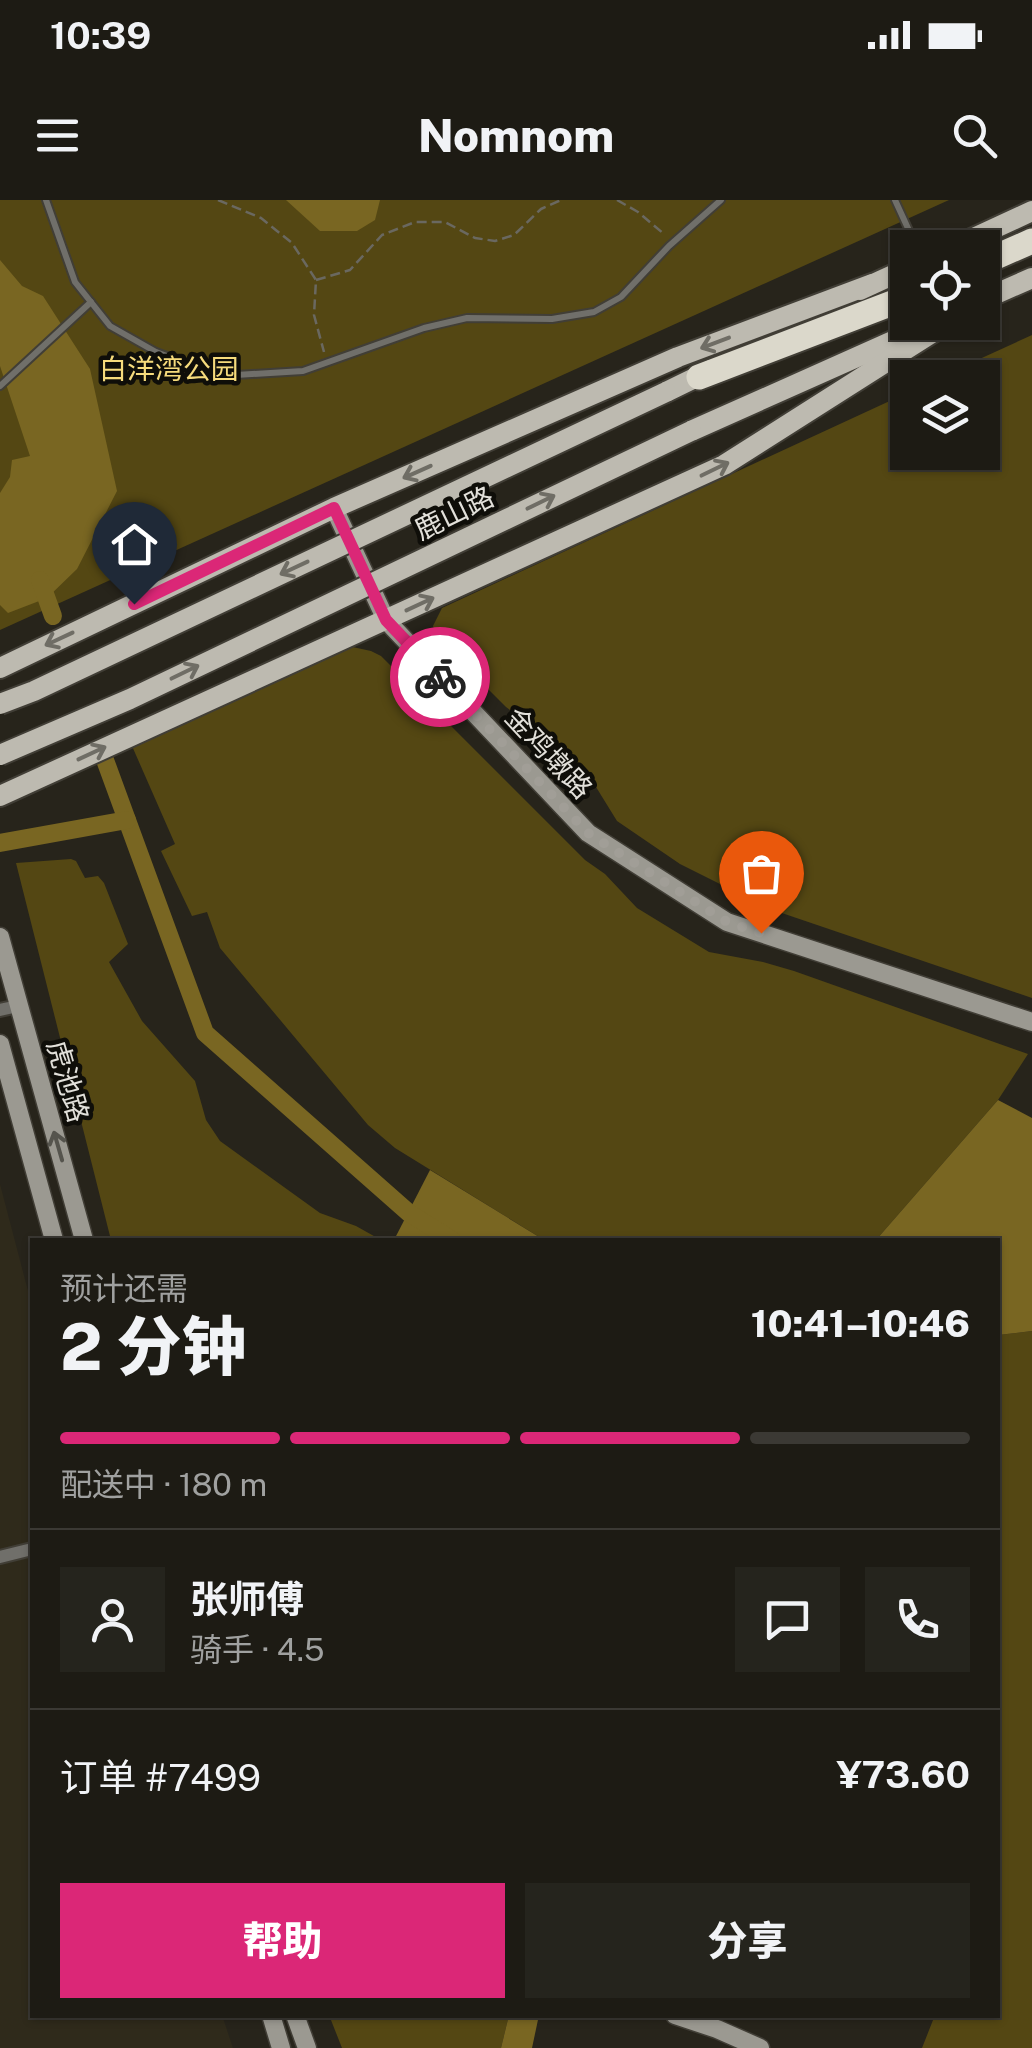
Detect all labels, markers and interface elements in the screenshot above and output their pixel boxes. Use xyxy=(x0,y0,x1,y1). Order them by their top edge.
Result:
text: 10:39 xyxy=(50,13,151,58)
icon: menu xyxy=(30,108,85,163)
icon: search xyxy=(947,108,1002,163)
text: Nomnom xyxy=(418,109,614,162)
map controls xyxy=(890,230,1000,470)
button: locate xyxy=(890,230,1000,340)
one-way arrow xyxy=(700,335,731,353)
park label: 白洋湾公园 xyxy=(99,352,239,385)
button: layers xyxy=(890,360,1000,470)
one-way arrow xyxy=(700,458,730,477)
one-way arrow xyxy=(402,464,433,482)
street label: 鹿山路 xyxy=(409,479,499,546)
one-way arrow xyxy=(526,492,556,511)
pin xyxy=(92,502,177,605)
icon: home xyxy=(107,517,162,572)
one-way arrow xyxy=(279,560,309,579)
one-way arrow xyxy=(404,594,435,612)
courier xyxy=(390,627,490,727)
one-way arrow xyxy=(45,631,75,650)
icon: bike xyxy=(413,650,468,705)
one-way arrow xyxy=(169,662,199,681)
street label: 金鸡墩路 xyxy=(499,700,600,805)
one-way arrow xyxy=(76,743,106,762)
pin xyxy=(719,831,804,934)
icon: bag xyxy=(734,846,789,901)
street label: 虎池路 xyxy=(41,1036,96,1126)
one-way arrow xyxy=(47,1131,66,1162)
text: 预计还需 xyxy=(60,1270,188,1307)
text: 10:41–10:46 xyxy=(751,1301,970,1346)
text: 2 分钟 xyxy=(60,1308,247,1385)
text: 配送中 · 180 m xyxy=(60,1466,267,1503)
button: person xyxy=(60,1567,165,1672)
button: chat xyxy=(735,1567,840,1672)
button: phone xyxy=(865,1567,970,1672)
text: 张师傅 xyxy=(190,1577,304,1622)
text: 骑手 · 4.5 xyxy=(190,1631,325,1668)
text: ¥73.60 xyxy=(837,1752,970,1797)
text: 订单 #7499 xyxy=(60,1755,261,1800)
button: 帮助 xyxy=(60,1883,505,1998)
button: 分享 xyxy=(525,1883,970,1998)

